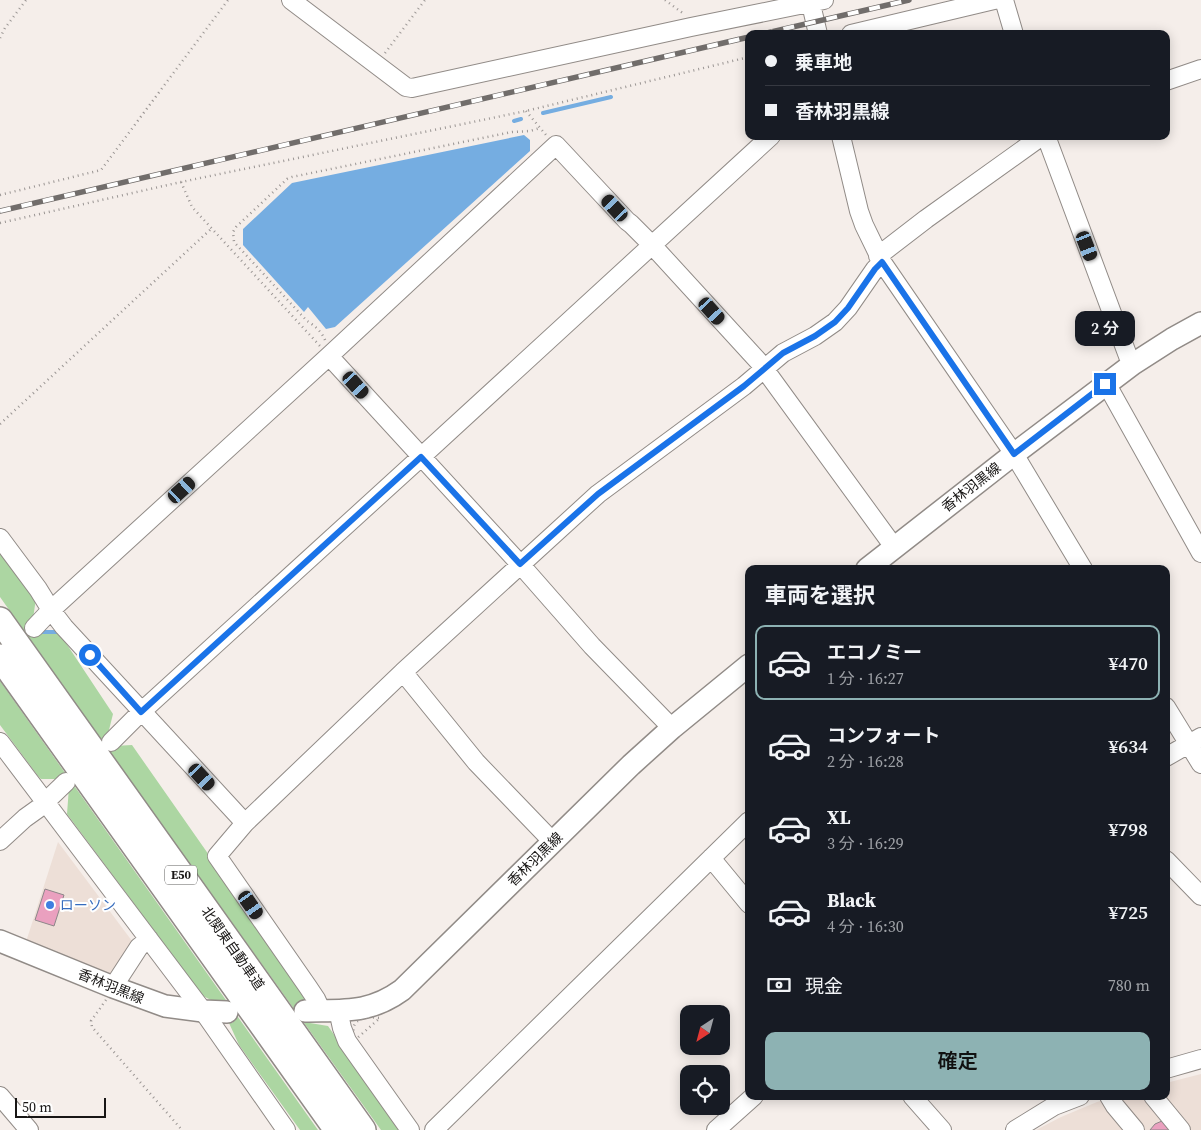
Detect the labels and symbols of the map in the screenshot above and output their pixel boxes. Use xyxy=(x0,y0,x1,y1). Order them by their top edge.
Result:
car xyxy=(599,192,630,224)
car xyxy=(1074,229,1099,263)
car xyxy=(696,295,727,327)
callout: 2 分 xyxy=(1075,312,1135,346)
car xyxy=(340,369,371,401)
route end xyxy=(1094,373,1116,395)
street label: 香林羽黒線 xyxy=(937,458,1005,516)
car xyxy=(165,474,198,506)
route start xyxy=(79,644,101,666)
car xyxy=(186,761,217,793)
street label: 香林羽黒線 xyxy=(503,827,567,891)
road number: E50 xyxy=(165,866,197,884)
car xyxy=(236,888,265,922)
place label: ローソン xyxy=(60,895,116,915)
marker: ローソン xyxy=(44,899,56,911)
street label: 北関東自動車道 xyxy=(197,902,269,994)
street label: 香林羽黒線 xyxy=(75,964,147,1008)
north arrow xyxy=(680,1005,730,1055)
scale bar xyxy=(15,1095,106,1118)

